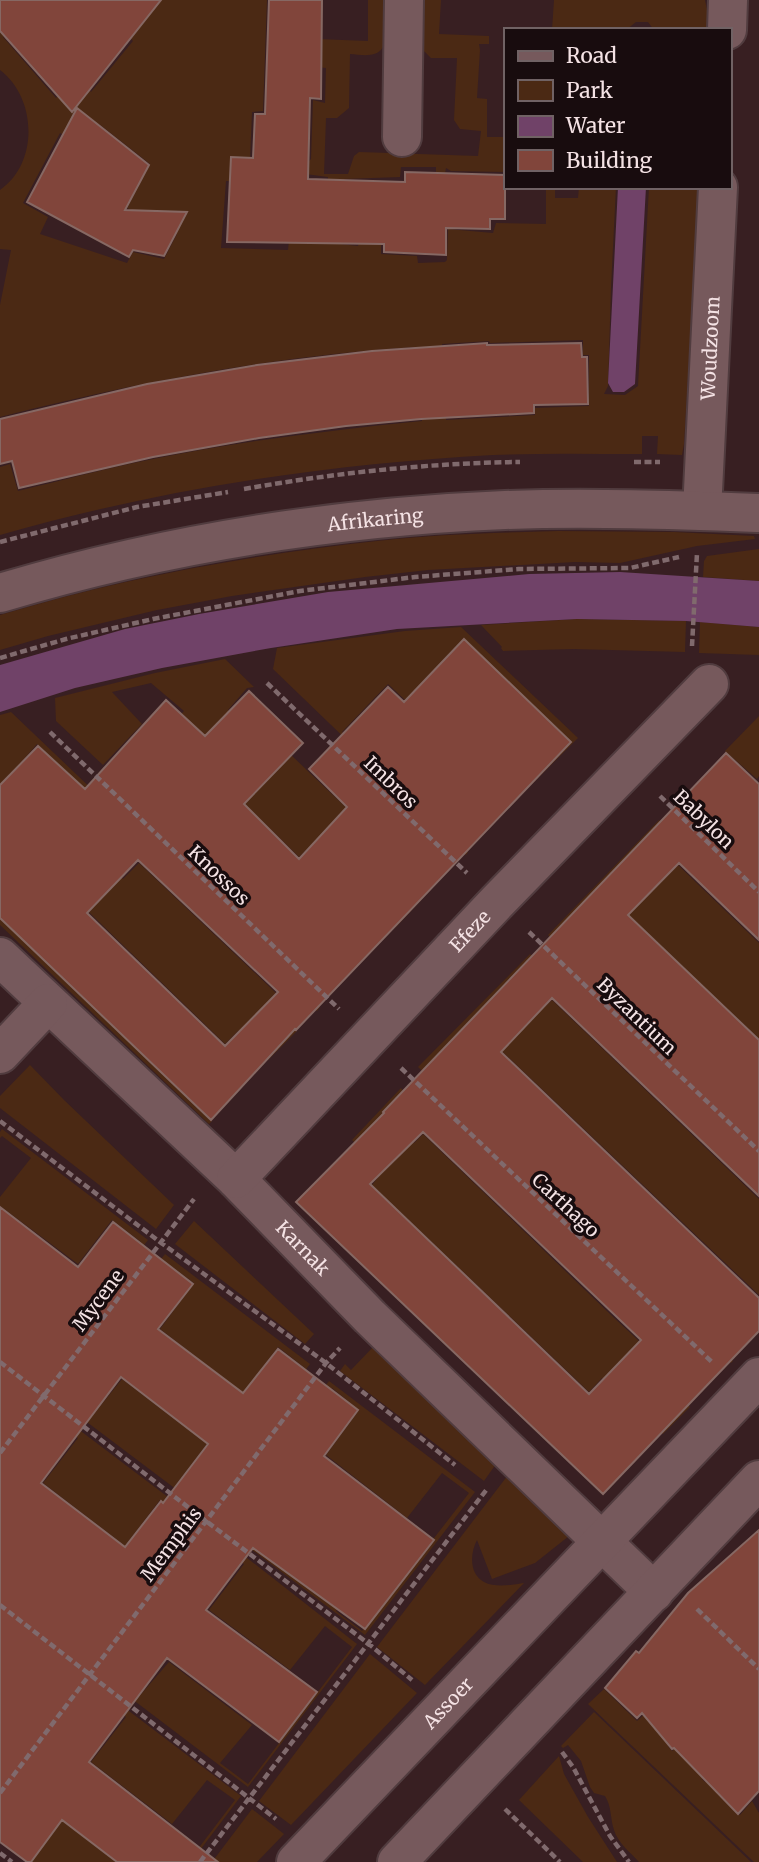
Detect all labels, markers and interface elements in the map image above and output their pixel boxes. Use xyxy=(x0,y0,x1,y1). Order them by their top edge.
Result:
legend xyxy=(504,28,731,189)
text: Road xyxy=(566,42,617,69)
text: Park xyxy=(566,77,613,104)
text: Water xyxy=(565,112,625,139)
text: Building xyxy=(566,147,653,174)
street label: Woudzoom xyxy=(695,295,725,402)
street label: Afrikaring xyxy=(325,503,425,537)
street label: Imbros xyxy=(359,751,423,813)
street label: Babylon xyxy=(669,784,740,854)
street label: Knossos xyxy=(183,840,255,910)
street label: Efeze xyxy=(444,905,496,957)
street label: Byzantium xyxy=(592,972,682,1060)
street label: Carthago xyxy=(527,1168,605,1242)
street label: Karnak xyxy=(271,1215,335,1280)
street label: Mycene xyxy=(67,1264,129,1335)
street label: Memphis xyxy=(135,1502,207,1586)
street label: Assoer xyxy=(417,1672,478,1734)

